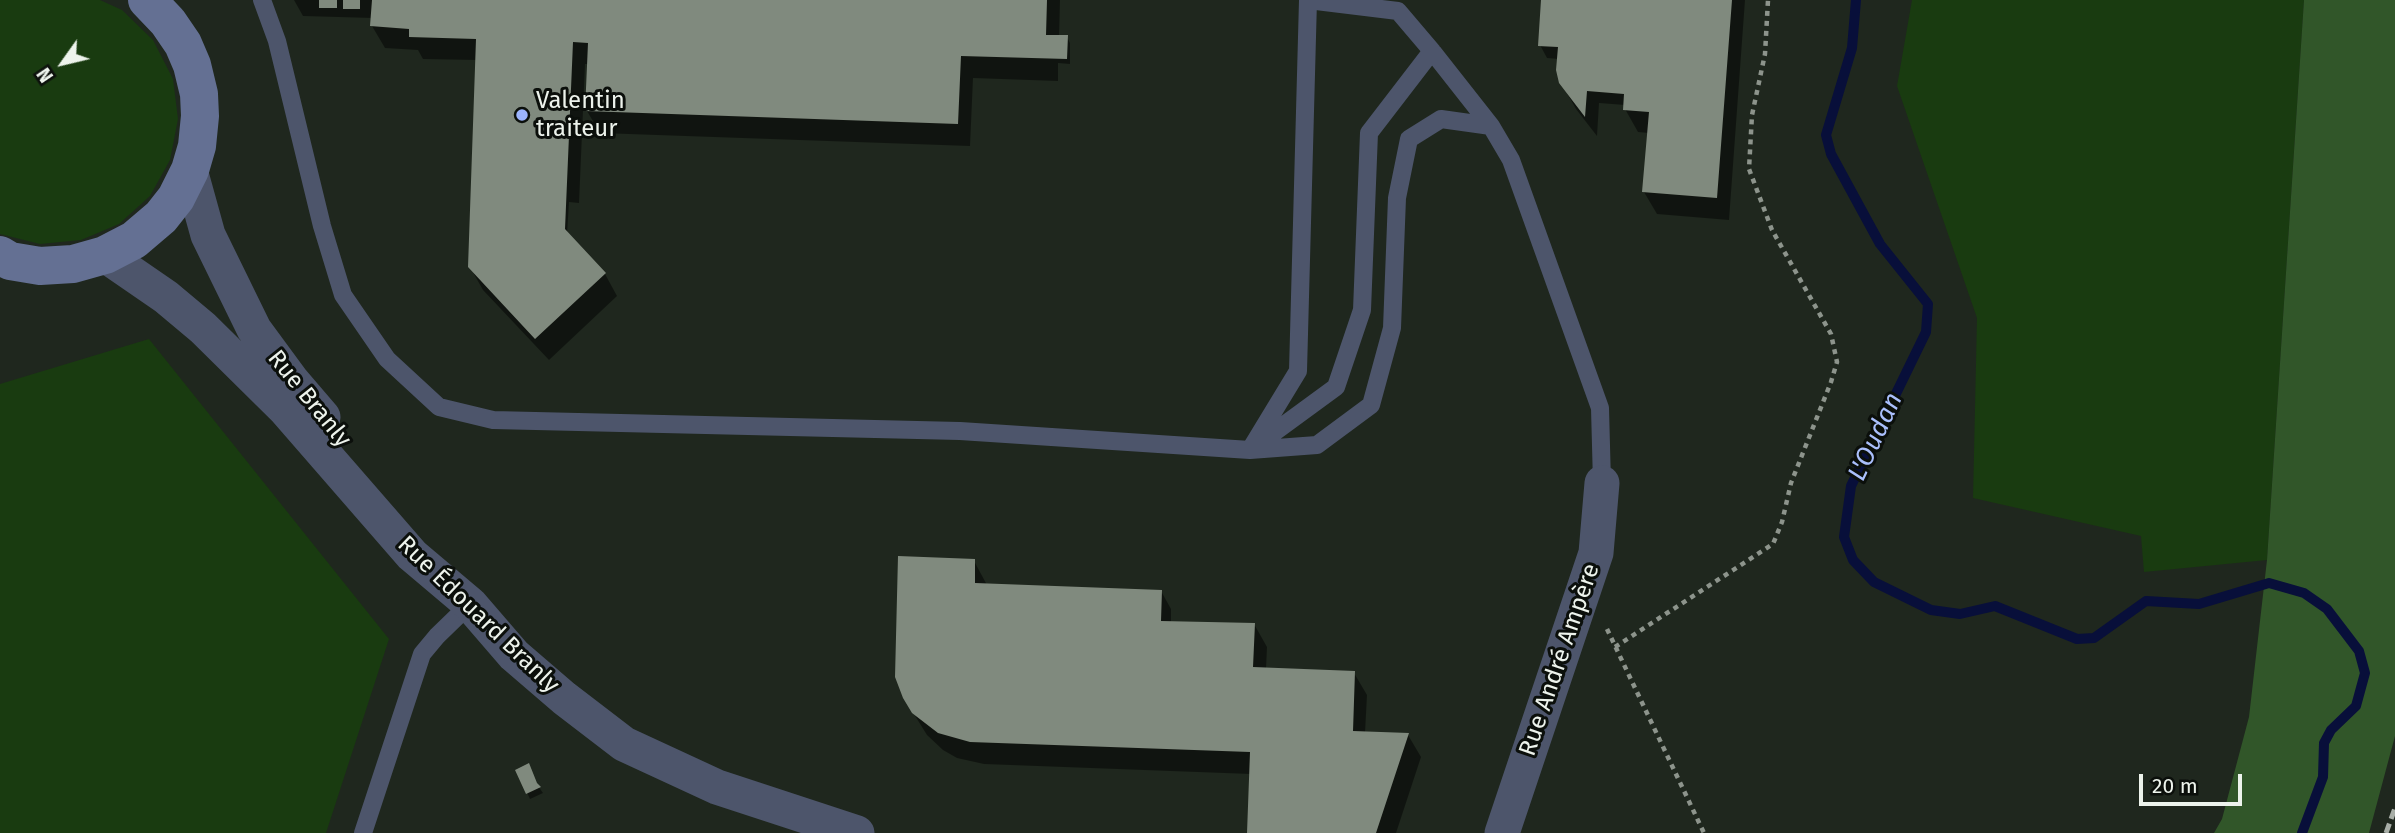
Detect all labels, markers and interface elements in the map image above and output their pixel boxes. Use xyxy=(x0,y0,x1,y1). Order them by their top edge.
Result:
north arrow xyxy=(28,28,98,98)
text: N xyxy=(32,63,58,87)
place label: Valentin traiteur xyxy=(536,87,625,143)
marker: Valentin traiteur xyxy=(514,107,530,123)
street label: Rue Branly xyxy=(261,345,357,453)
water label: L'Oudan xyxy=(1842,388,1910,486)
street label: Rue Édouard Branly xyxy=(391,530,565,700)
street label: Rue André Ampère xyxy=(1514,560,1606,760)
scale bar xyxy=(2143,760,2246,804)
text: 20 m xyxy=(2152,773,2198,799)

